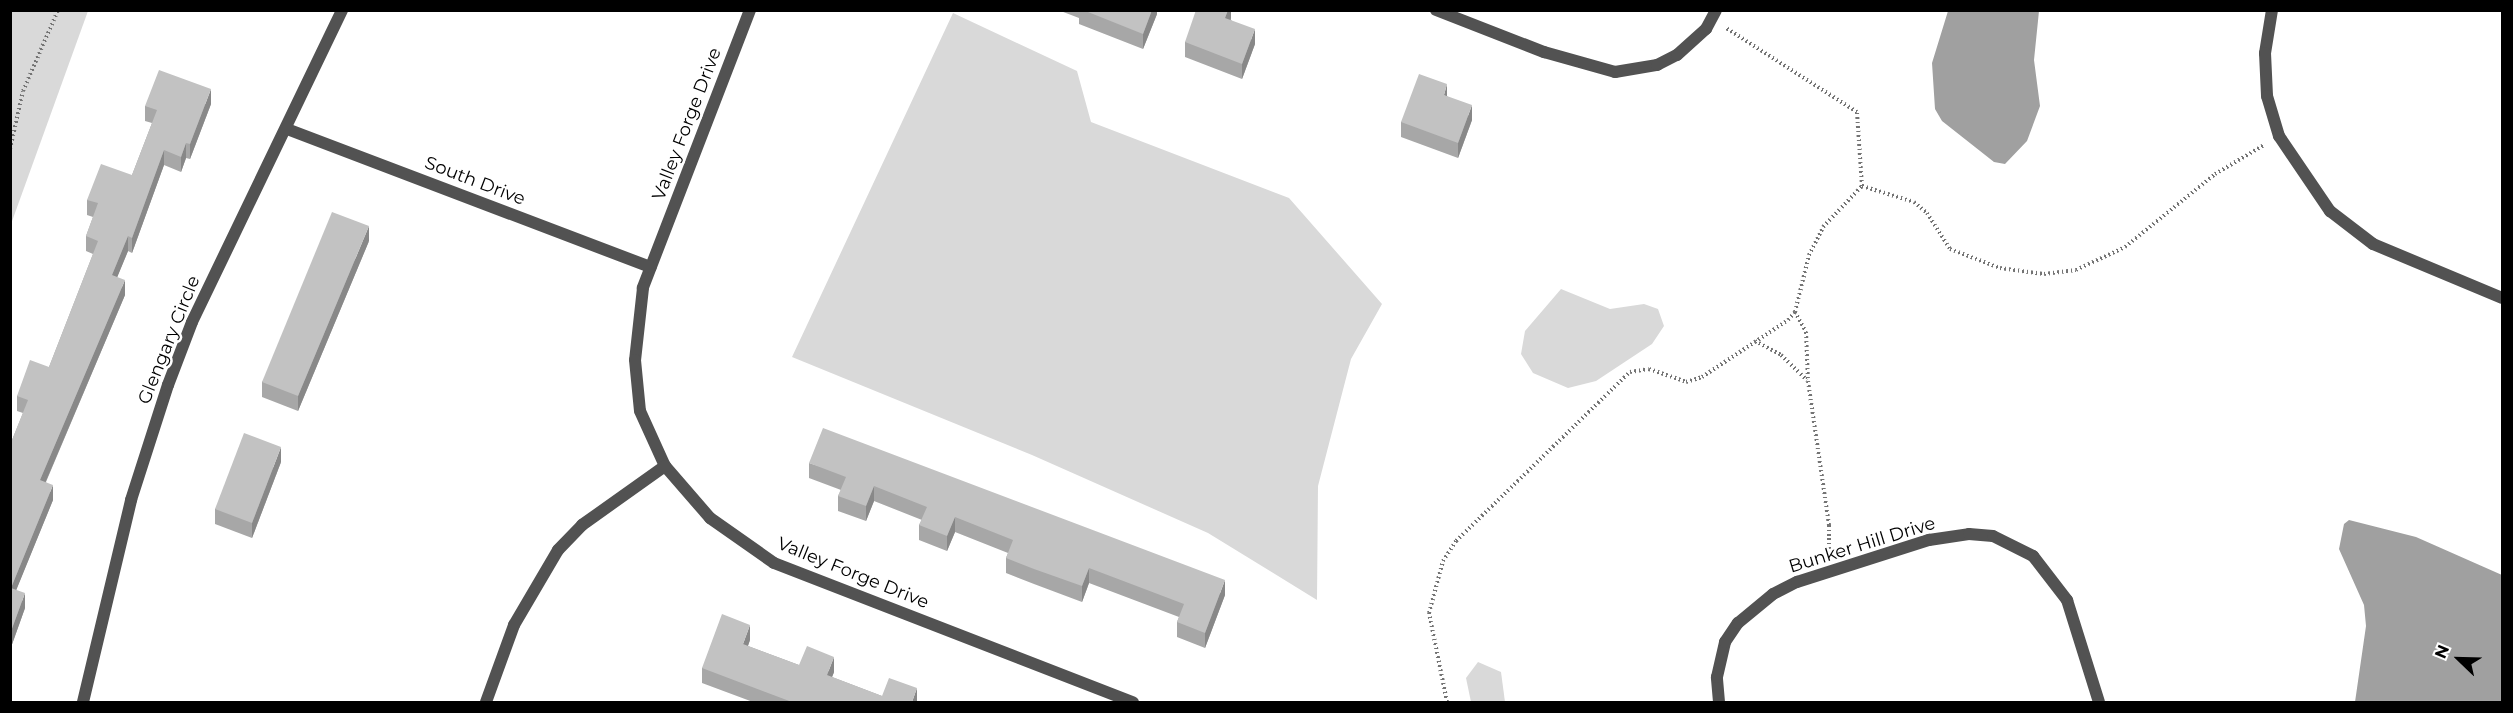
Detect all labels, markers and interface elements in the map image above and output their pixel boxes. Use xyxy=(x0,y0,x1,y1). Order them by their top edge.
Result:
street label: Valley Forge Drive xyxy=(648,45,726,203)
street label: South Drive xyxy=(422,152,528,210)
street label: Glengary Circle xyxy=(133,273,205,407)
street label: Bunker Hill Drive xyxy=(1786,512,1938,578)
street label: Valley Forge Drive xyxy=(774,533,932,613)
north arrow xyxy=(2429,629,2489,689)
text: N xyxy=(2431,642,2453,661)

